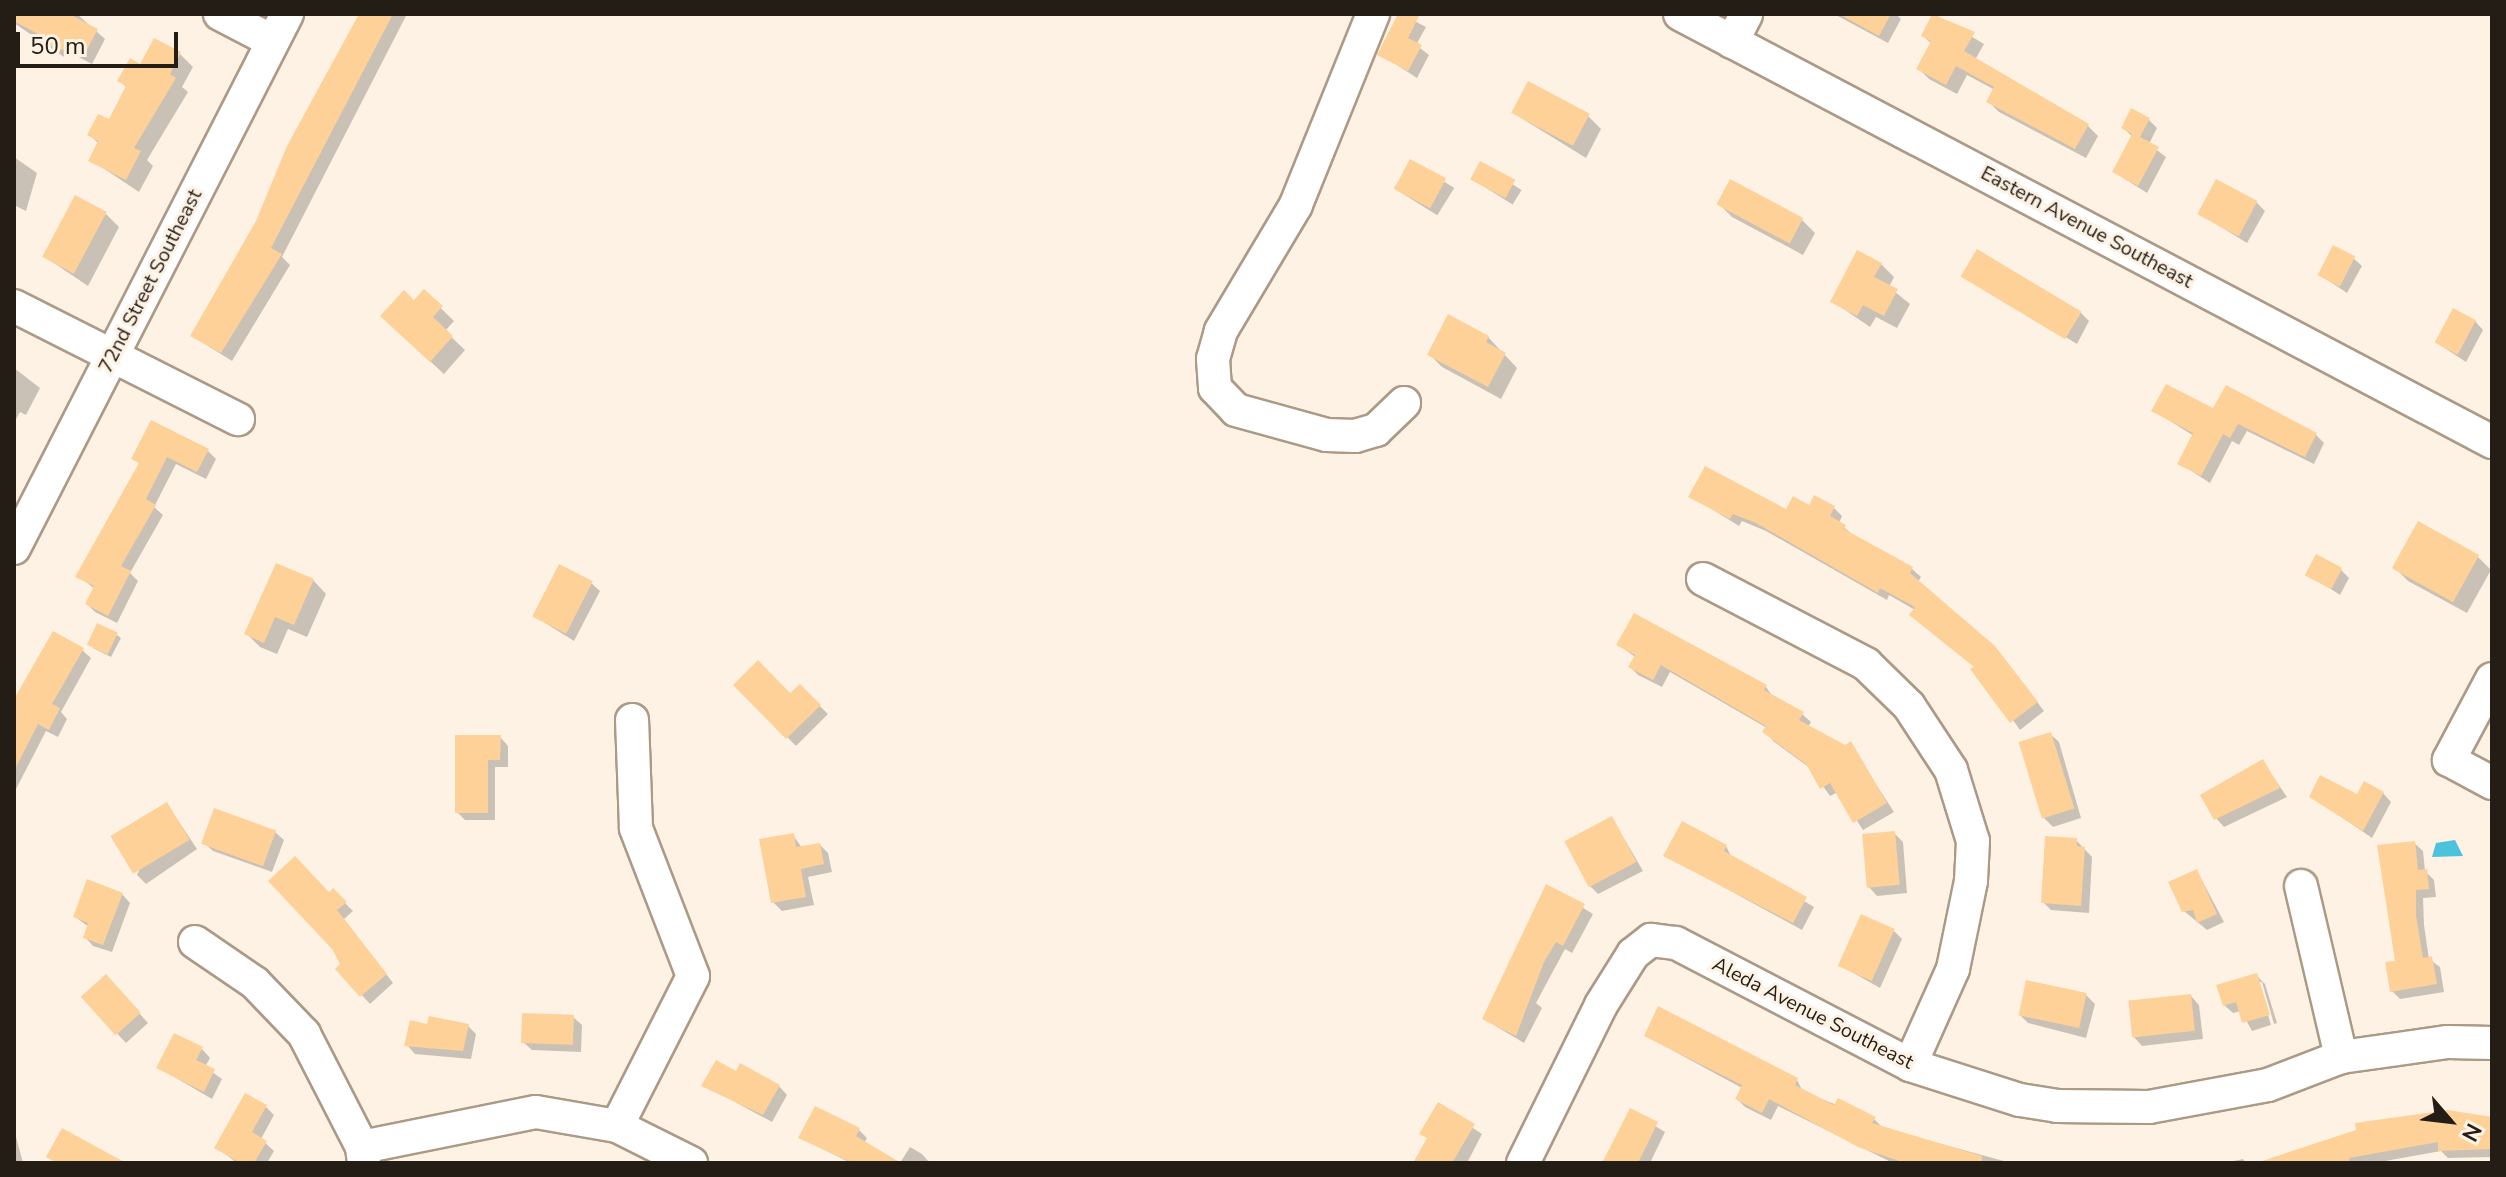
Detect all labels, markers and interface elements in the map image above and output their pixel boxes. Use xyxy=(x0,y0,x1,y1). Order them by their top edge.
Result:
scale bar xyxy=(20,16,182,66)
text: 50 m xyxy=(30,30,86,62)
street label: Eastern Avenue Southeast xyxy=(1977,161,2197,293)
street label: 72nd Street Southeast xyxy=(93,185,207,377)
street label: Aleda Avenue Southeast xyxy=(1708,952,1918,1074)
north arrow xyxy=(2410,1081,2490,1161)
text: N xyxy=(2454,1118,2488,1147)

